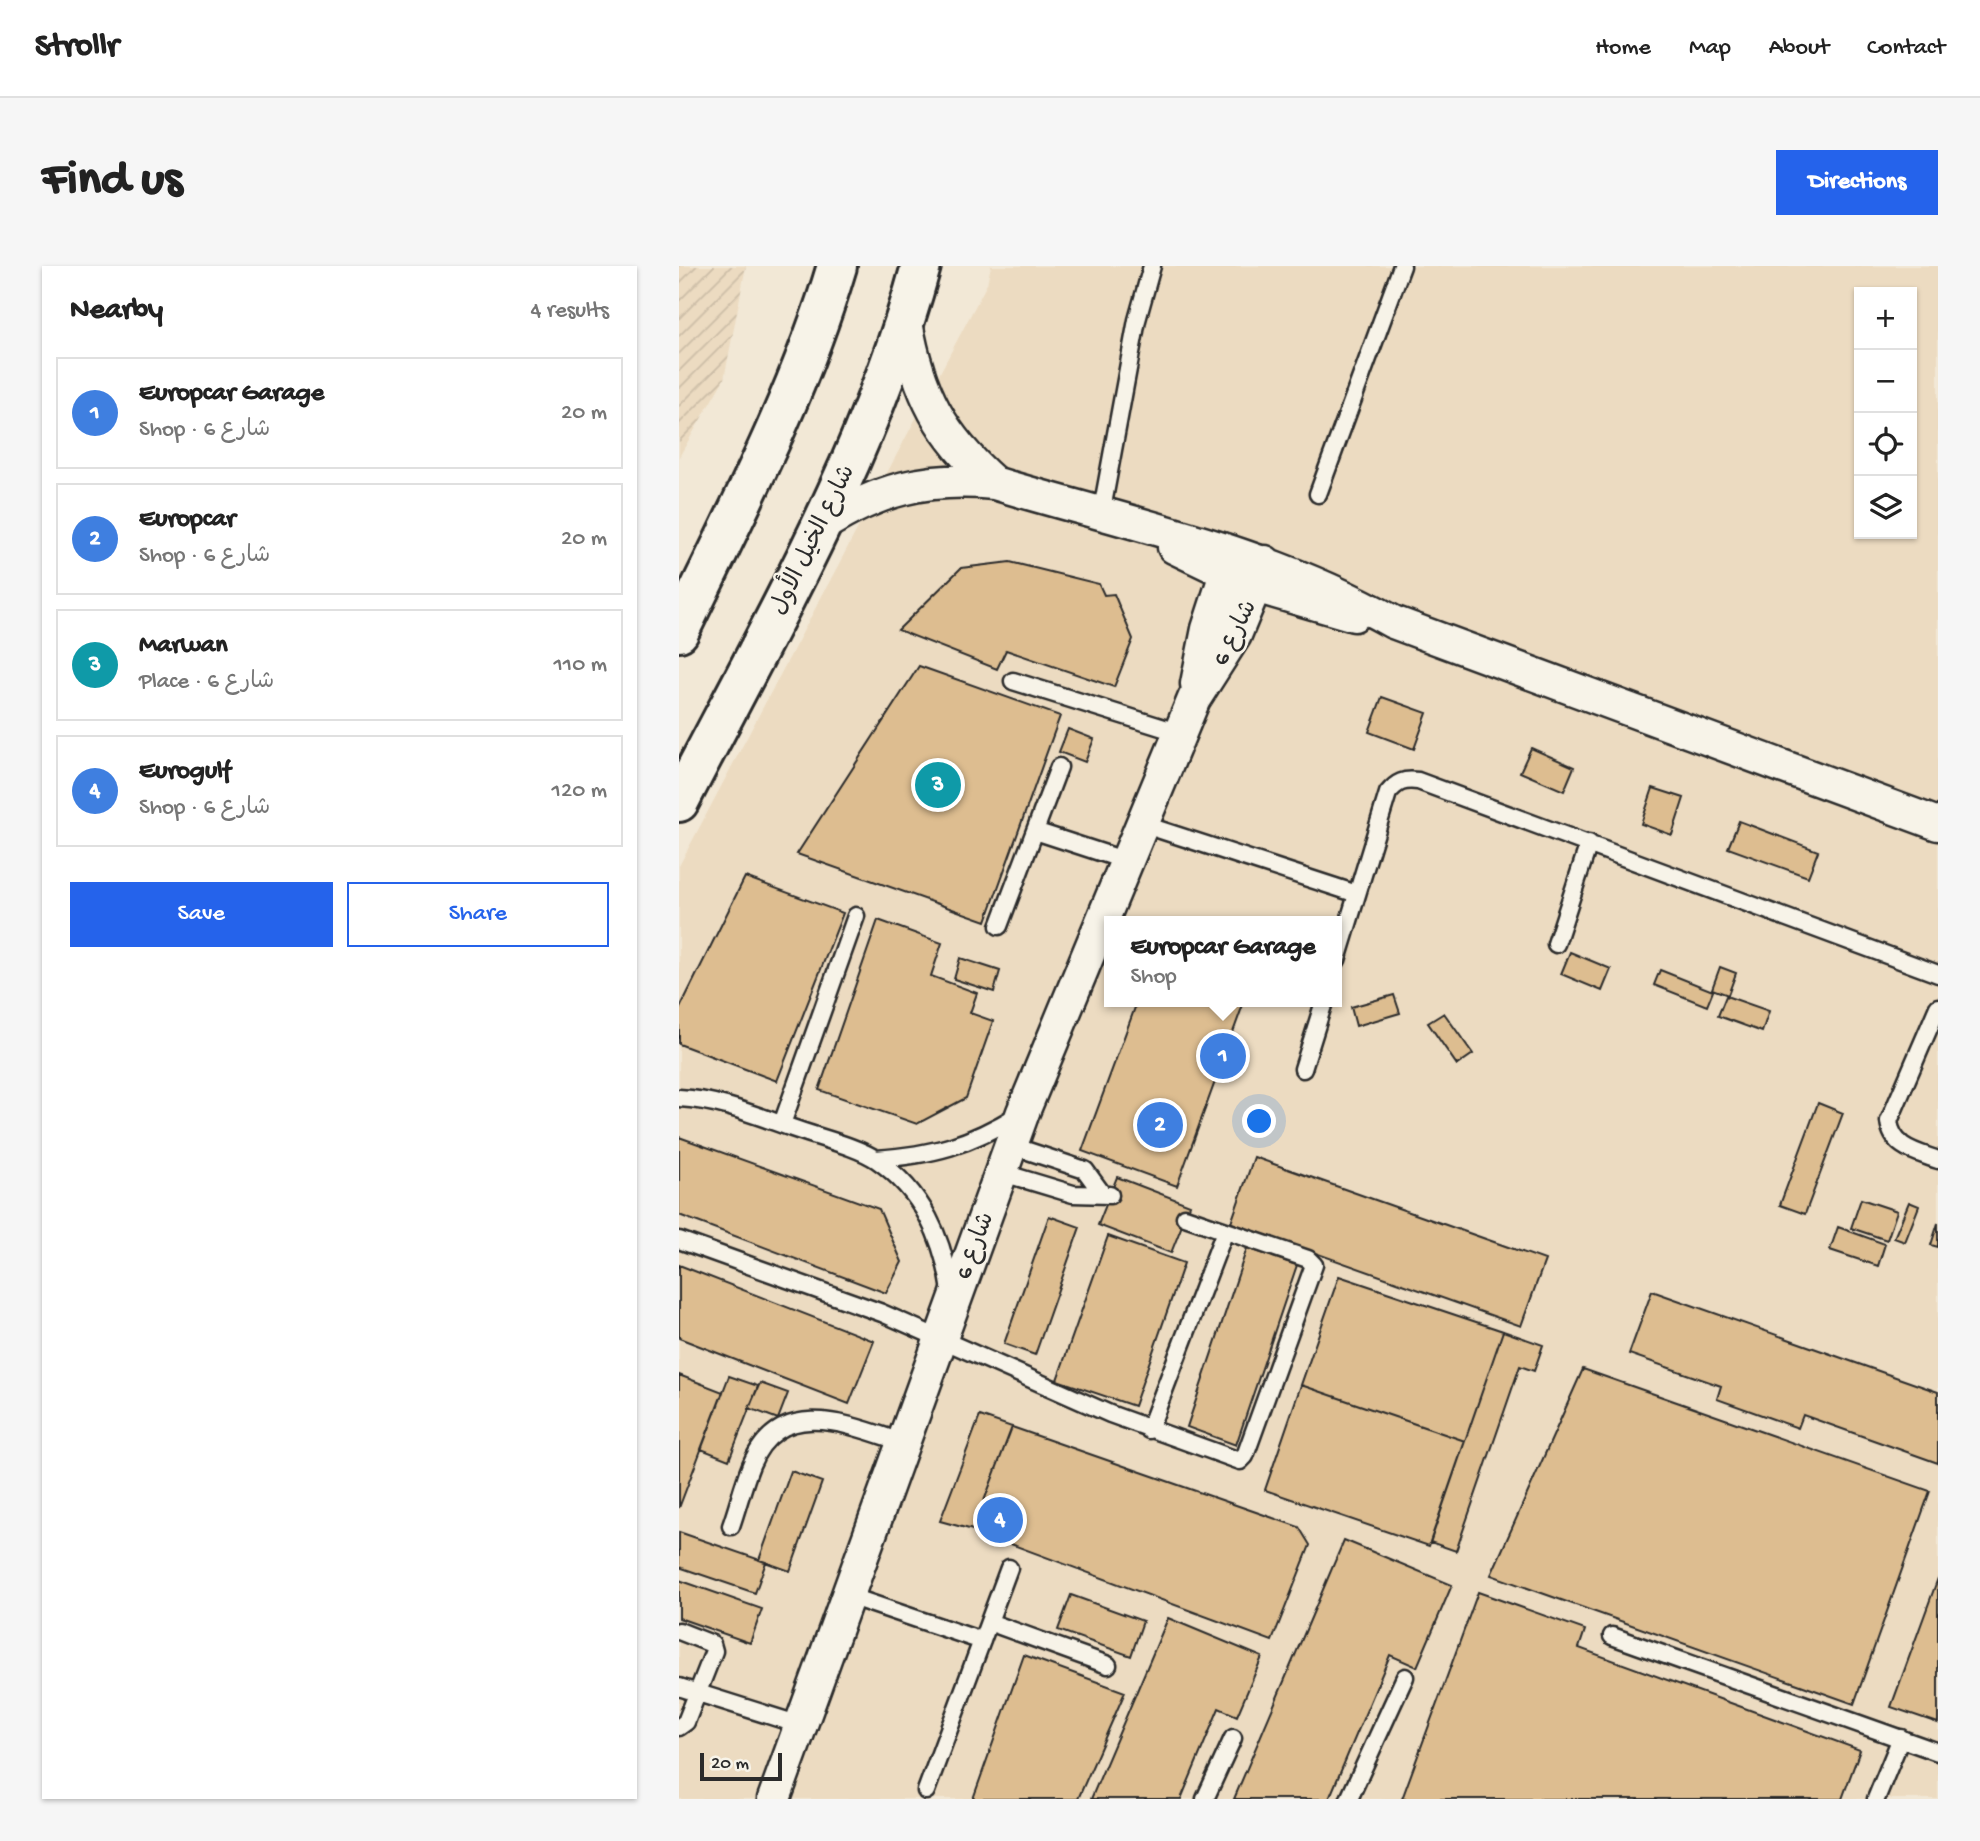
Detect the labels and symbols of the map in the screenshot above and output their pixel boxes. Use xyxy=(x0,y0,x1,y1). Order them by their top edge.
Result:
street label: شارع الخيل الأول xyxy=(760,458,863,620)
street label: شارع 6 xyxy=(1207,596,1265,671)
pin: 3 xyxy=(915,759,961,811)
pin: 1 xyxy=(1200,1030,1246,1082)
pin: 2 xyxy=(1137,1099,1183,1151)
your location xyxy=(1242,1104,1276,1138)
street label: شارع 6 xyxy=(950,1208,1002,1284)
pin: 4 xyxy=(977,1494,1023,1546)
scale bar xyxy=(700,1750,782,1782)

